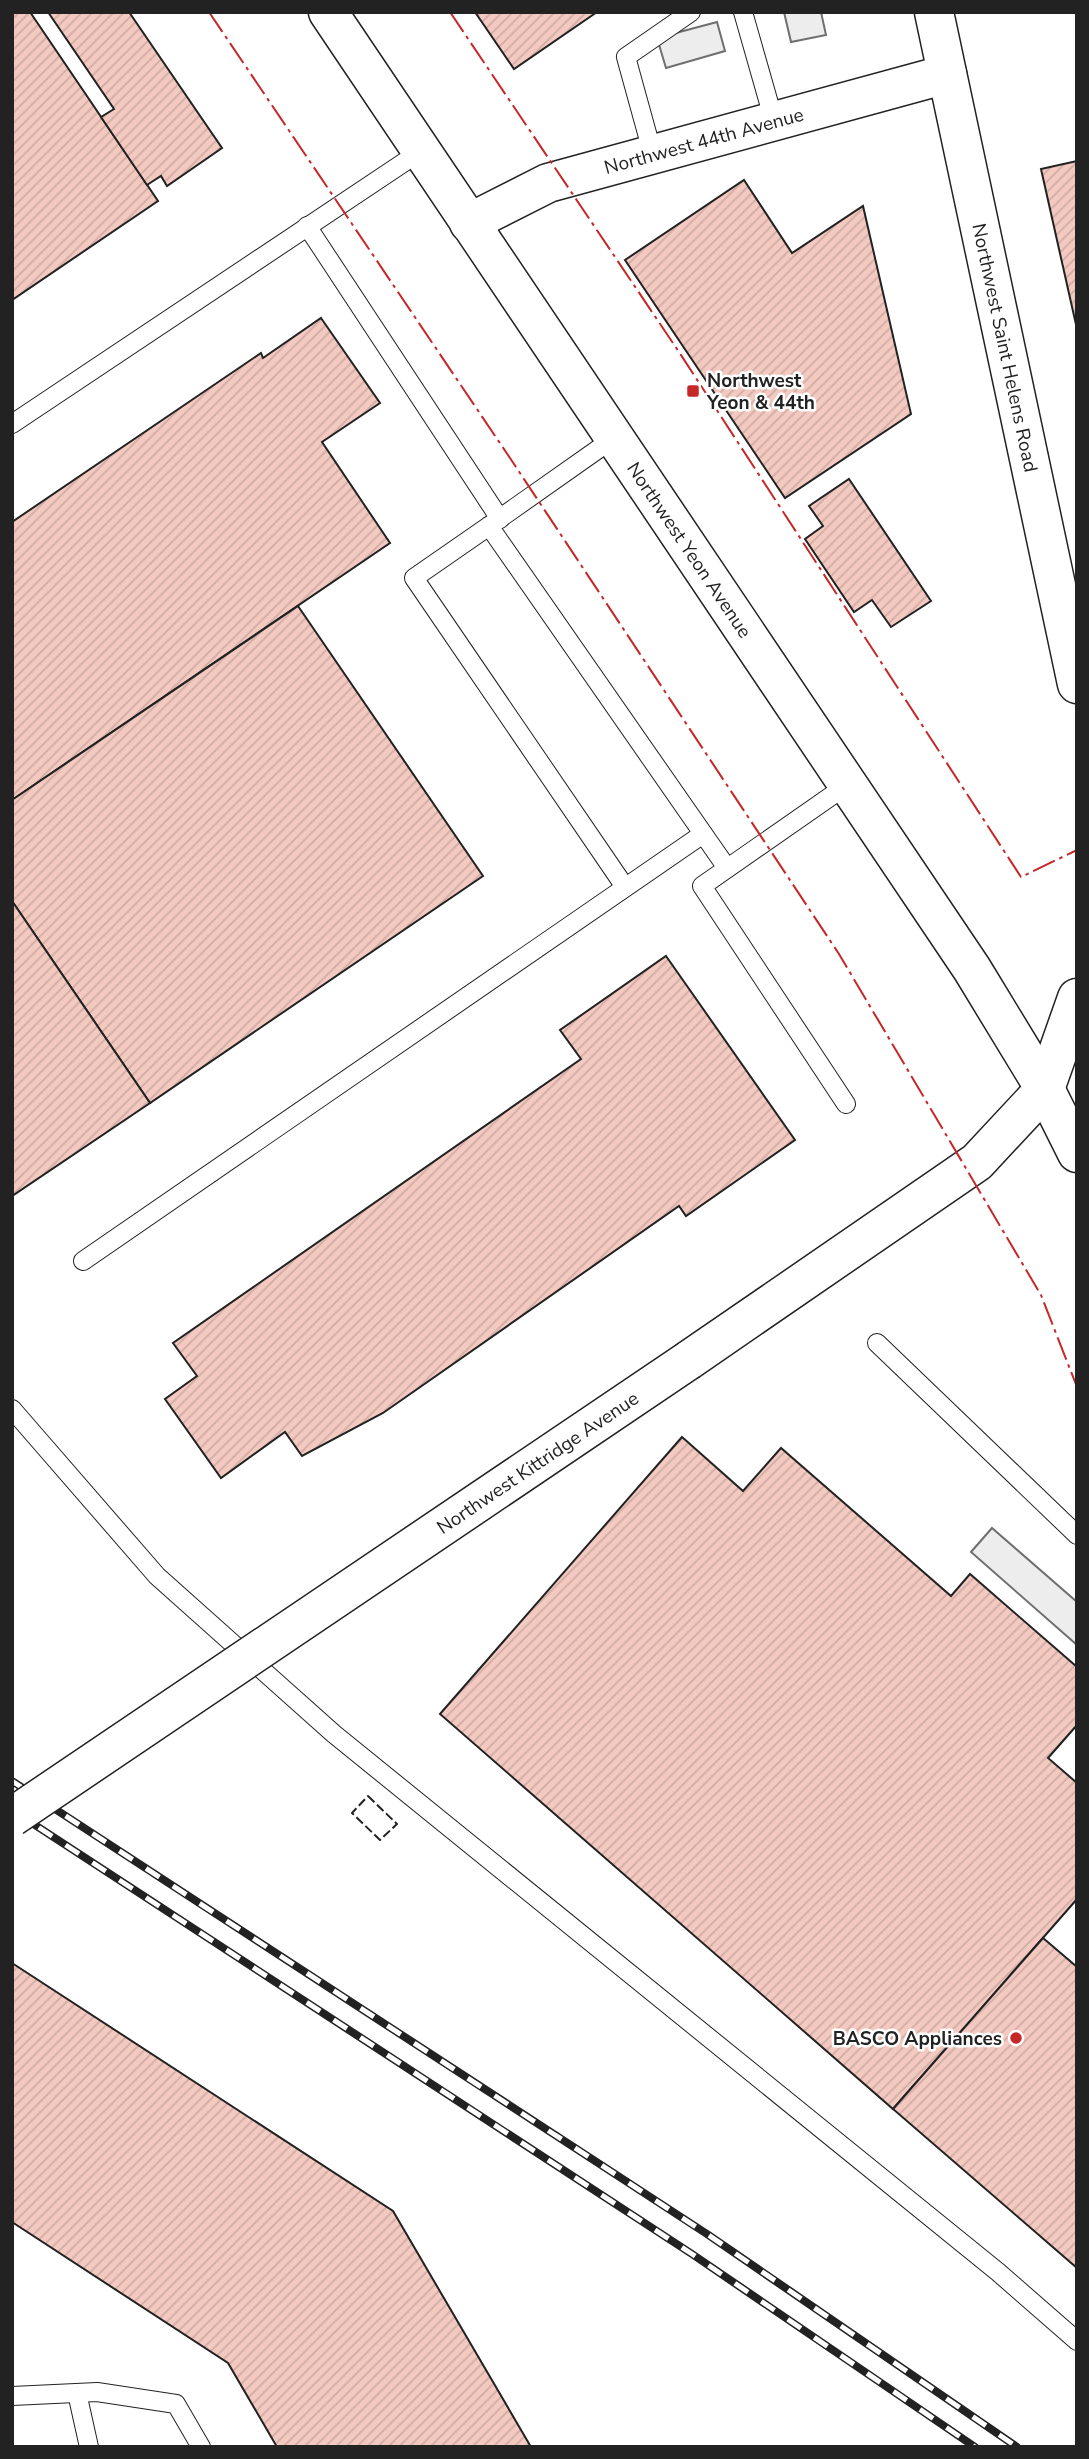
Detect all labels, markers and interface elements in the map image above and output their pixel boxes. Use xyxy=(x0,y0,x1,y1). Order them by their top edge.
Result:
street label: Northwest 44th Avenue xyxy=(601,102,807,181)
street label: Northwest Saint Helens Road xyxy=(965,221,1044,474)
place label: Northwest Yeon & 44th xyxy=(706,368,815,416)
marker: Northwest Yeon & 44th xyxy=(685,383,701,399)
street label: Northwest Yeon Avenue xyxy=(620,457,757,643)
street label: Northwest Kittridge Avenue xyxy=(432,1386,644,1541)
place label: BASCO Appliances xyxy=(833,2026,1002,2052)
marker: BASCO Appliances xyxy=(1008,2030,1024,2046)

